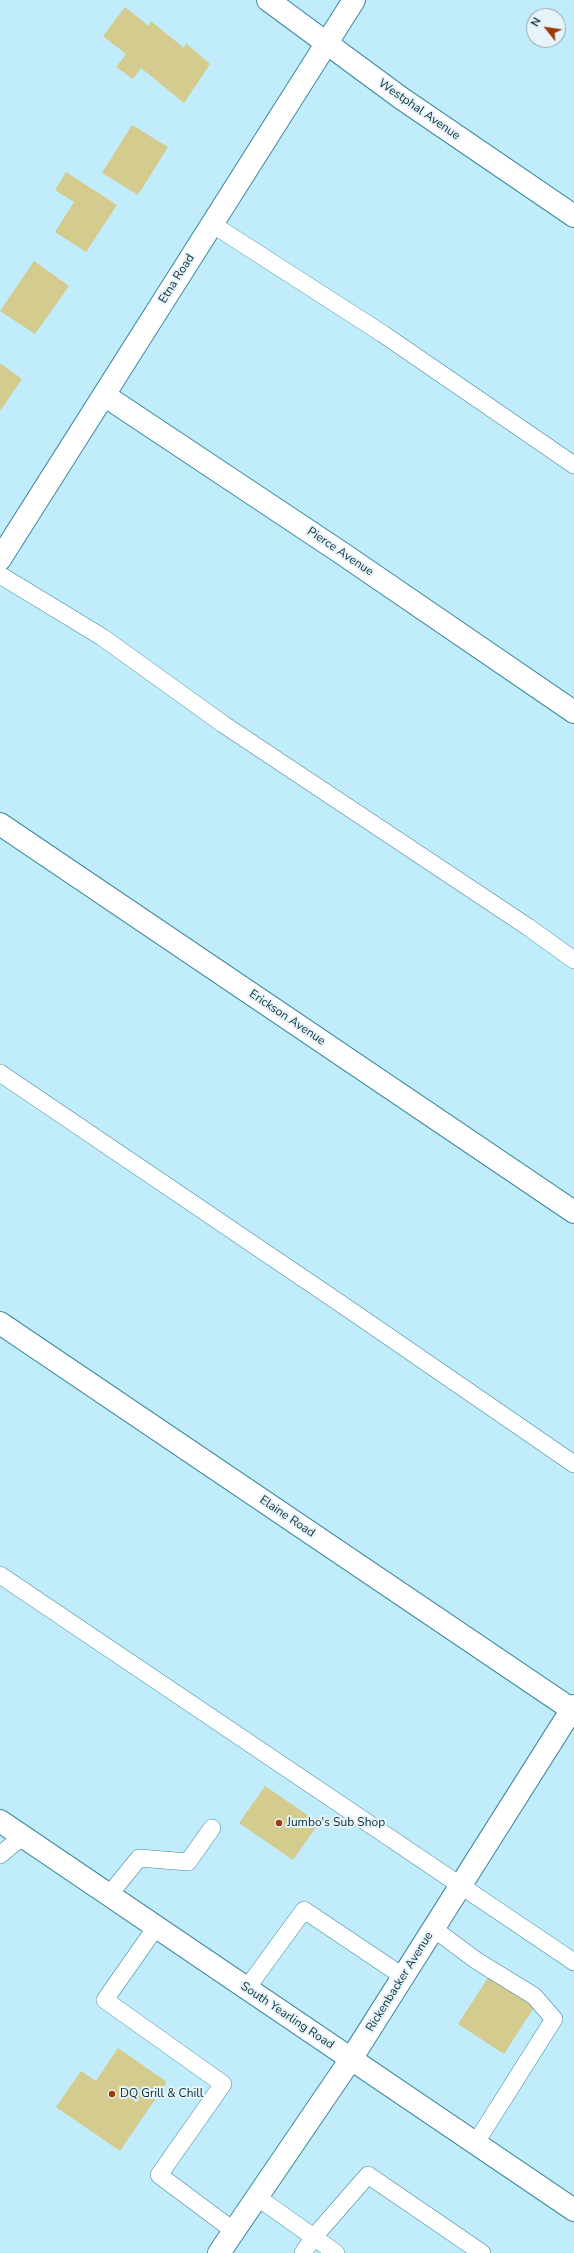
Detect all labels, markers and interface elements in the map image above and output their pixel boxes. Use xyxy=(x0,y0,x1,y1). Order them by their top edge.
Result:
north arrow xyxy=(526,8,566,48)
text: N xyxy=(527,15,545,30)
street label: Westphal Avenue xyxy=(375,76,463,144)
street label: Etna Road xyxy=(156,252,198,306)
street label: Pierce Avenue xyxy=(304,525,376,579)
street label: Erickson Avenue xyxy=(246,987,328,1049)
street label: Elaine Road xyxy=(256,1493,318,1541)
place label: Jumbo's Sub Shop xyxy=(287,1816,385,1830)
marker: Jumbo's Sub Shop xyxy=(274,1818,284,1828)
street label: Rickenbacker Avenue xyxy=(363,1930,437,2034)
street label: South Yearling Road xyxy=(238,1979,336,2053)
place label: DQ Grill & Chill xyxy=(120,2087,203,2101)
marker: DQ Grill & Chill xyxy=(107,2089,117,2099)

